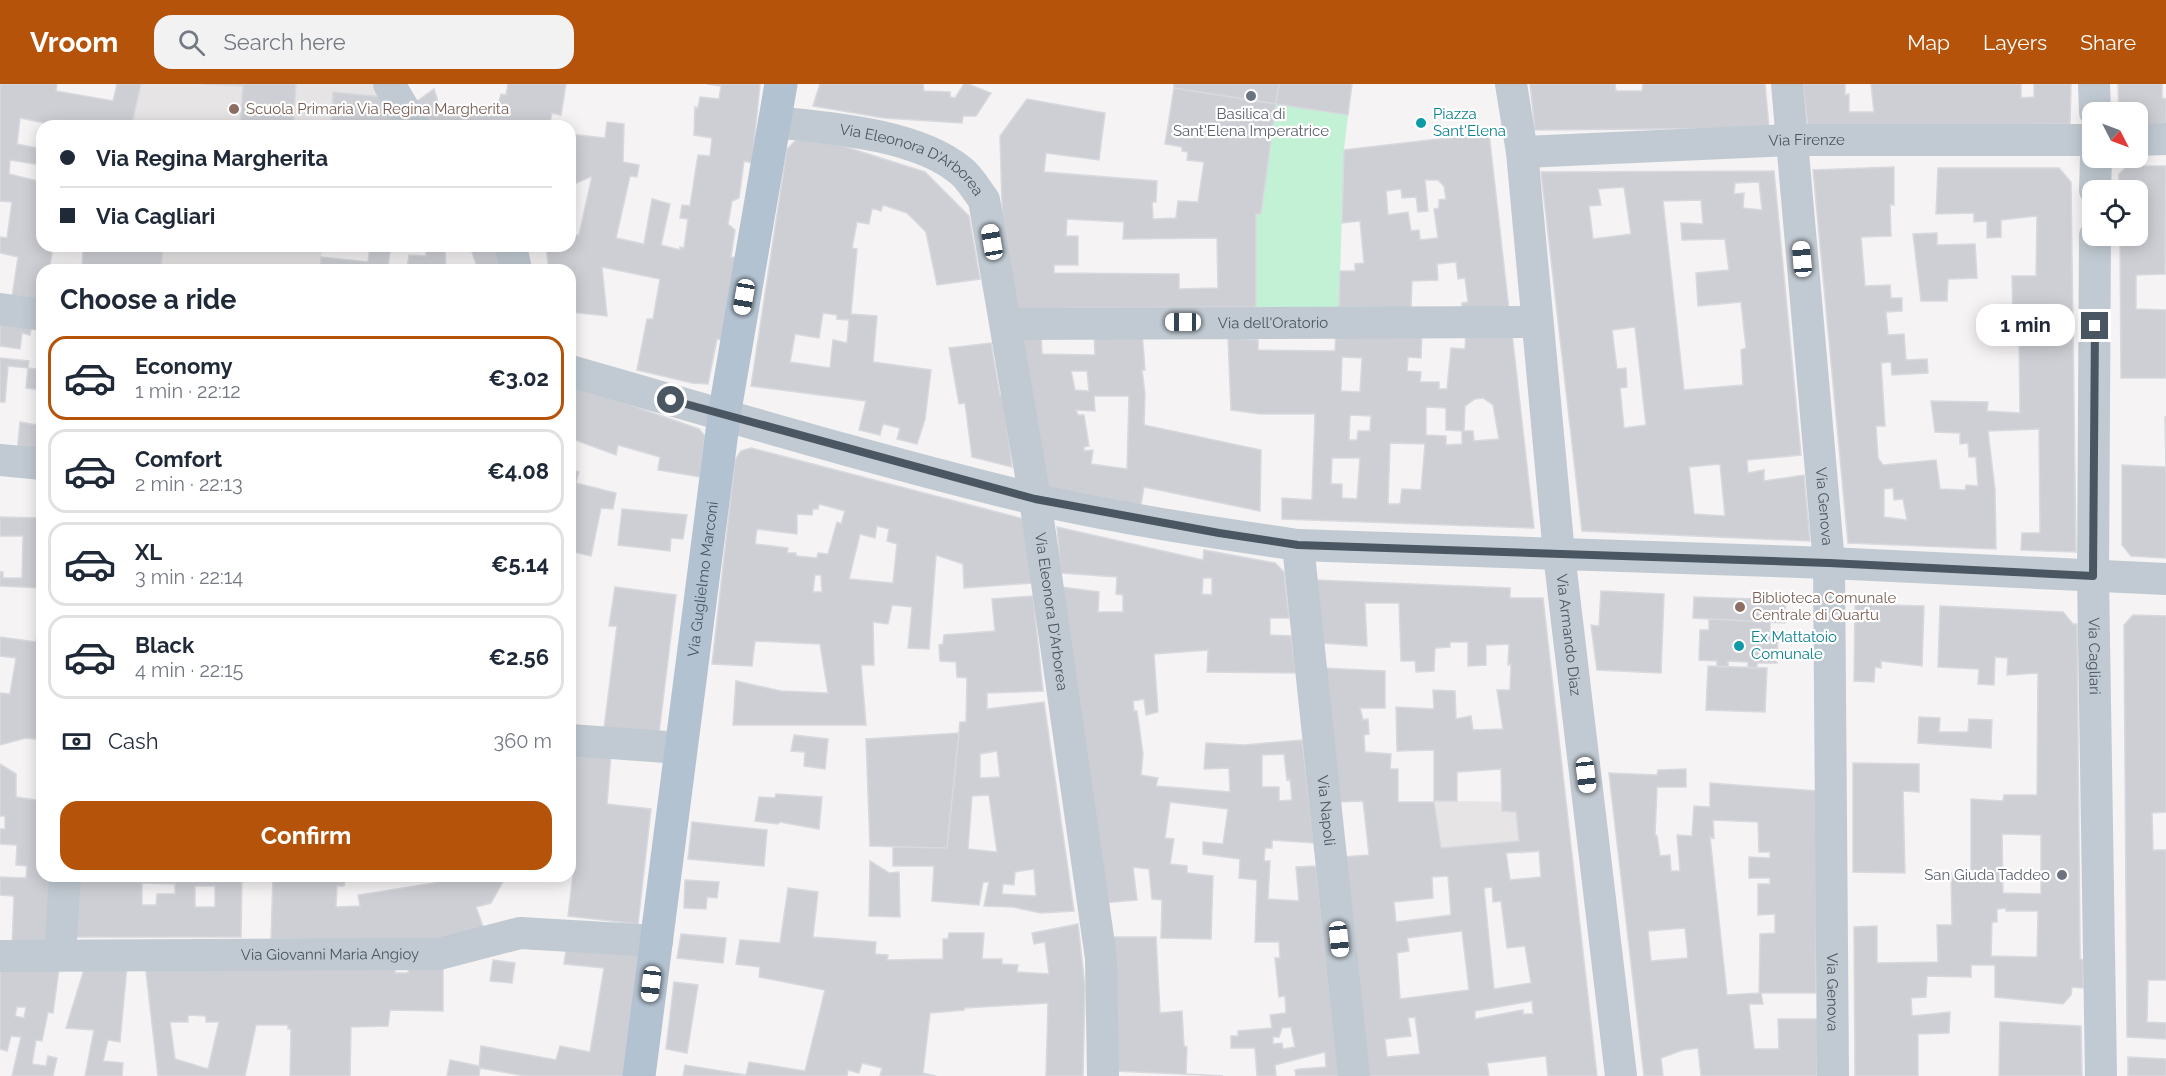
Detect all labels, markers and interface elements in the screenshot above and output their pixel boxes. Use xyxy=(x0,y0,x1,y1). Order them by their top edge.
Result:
search box xyxy=(154,15,574,69)
text: Vroom xyxy=(30,26,118,59)
icon: search xyxy=(175,26,208,59)
text: Search here xyxy=(223,29,346,55)
text: Map xyxy=(1907,30,1950,55)
text: Layers xyxy=(1983,30,2047,55)
text: Share xyxy=(2080,30,2136,55)
marker: Basilica di Sant'Elena Imperatrice xyxy=(1244,89,1258,103)
place label: Scuola Primaria Via Regina Margherita xyxy=(246,100,509,118)
marker: Scuola Primaria Via Regina Margherita xyxy=(227,102,241,116)
north arrow xyxy=(2082,102,2148,168)
map controls xyxy=(2082,102,2148,246)
place label: Basilica di Sant'Elena Imperatrice xyxy=(1173,105,1329,140)
place label: Piazza Sant'Elena xyxy=(1433,105,1506,140)
marker: Piazza Sant'Elena xyxy=(1414,116,1428,130)
street label: Via Eleonora D'Arborea xyxy=(838,121,987,199)
street label: Via Firenze xyxy=(1768,131,1845,150)
text: Via Regina Margherita xyxy=(96,145,328,171)
button: locate xyxy=(2082,180,2148,246)
text: Via Cagliari xyxy=(96,203,215,229)
car xyxy=(980,223,1004,261)
car xyxy=(1791,240,1813,278)
car xyxy=(732,278,756,316)
text: Choose a ride xyxy=(60,284,236,315)
callout: 1 min xyxy=(1975,305,2074,347)
route end xyxy=(2081,312,2108,339)
car xyxy=(1165,313,1201,331)
text: 1 min xyxy=(2000,313,2051,337)
street label: Via dell'Oratorio xyxy=(1218,314,1328,332)
icon: car xyxy=(63,351,117,405)
text: Economy xyxy=(135,353,233,379)
text: €3.02 xyxy=(488,365,549,391)
text: 1 min · 22:12 xyxy=(135,379,241,403)
route start xyxy=(657,386,684,413)
icon: car xyxy=(63,444,117,498)
text: Comfort xyxy=(135,446,222,472)
text: €4.08 xyxy=(487,458,549,484)
street label: Via Genova xyxy=(1812,467,1836,546)
text: 2 min · 22:13 xyxy=(135,472,243,496)
street label: Via Guglielmo Marconi xyxy=(684,500,722,658)
street label: Via Eleonora D'Arborea xyxy=(1031,531,1071,692)
icon: car xyxy=(63,537,117,591)
text: XL xyxy=(135,539,162,565)
text: €5.14 xyxy=(491,551,549,577)
text: 3 min · 22:14 xyxy=(135,565,243,589)
street label: Via Armando Diaz xyxy=(1552,573,1585,697)
place label: Biblioteca Comunale Centrale di Quartu xyxy=(1752,589,1897,624)
marker: Biblioteca Comunale Centrale di Quartu xyxy=(1733,600,1747,614)
street label: Via Cagliari xyxy=(2085,617,2104,695)
place label: Ex Mattatoio Comunale xyxy=(1751,628,1837,663)
icon: car xyxy=(63,630,117,684)
text: Black xyxy=(135,632,194,658)
marker: Ex Mattatoio Comunale xyxy=(1732,639,1746,653)
text: €2.56 xyxy=(489,644,549,670)
text: 4 min · 22:15 xyxy=(135,658,243,682)
icon: cash xyxy=(60,725,93,758)
text: Cash xyxy=(108,728,159,754)
text: 360 m xyxy=(494,729,552,753)
car xyxy=(1575,756,1597,794)
street label: Via Napoli xyxy=(1313,774,1339,847)
button: Confirm xyxy=(60,801,552,870)
place label: San Giuda Taddeo xyxy=(1924,866,2050,884)
marker: San Giuda Taddeo xyxy=(2055,868,2069,882)
car xyxy=(1328,920,1350,958)
street label: Via Giovanni Maria Angioy xyxy=(241,945,419,964)
street label: Via Genova xyxy=(1823,953,1842,1031)
car xyxy=(640,965,662,1003)

